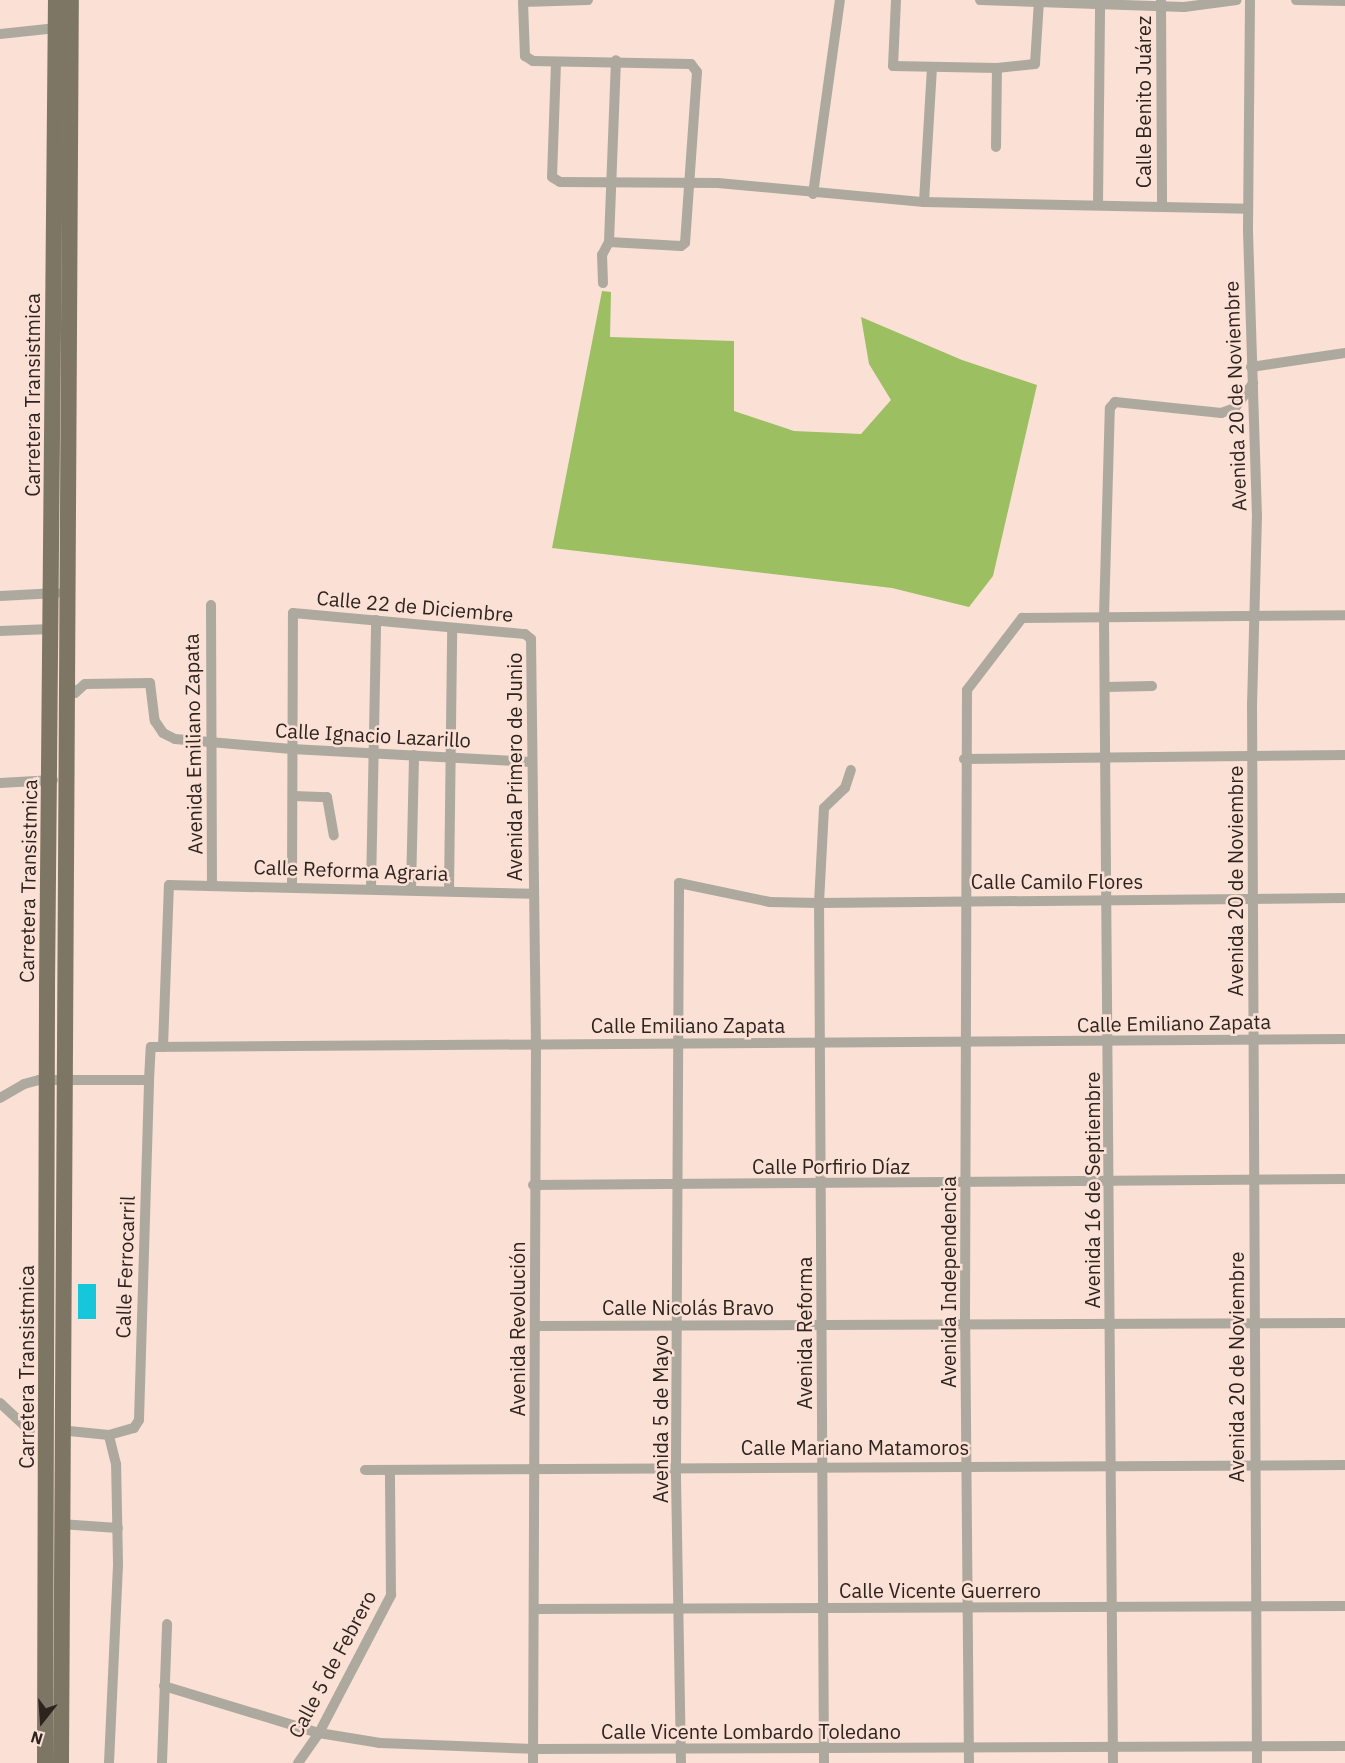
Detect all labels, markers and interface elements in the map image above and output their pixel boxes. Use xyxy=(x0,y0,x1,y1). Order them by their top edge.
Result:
street label: Calle Benito Juárez xyxy=(1131,16,1155,188)
street label: Avenida 20 de Noviembre xyxy=(1219,280,1251,512)
street label: Carretera Transistmica xyxy=(20,293,44,497)
street label: Calle 22 de Diciembre xyxy=(316,585,514,627)
street label: Avenida Emiliano Zapata xyxy=(179,633,207,855)
street label: Avenida Primero de Junio xyxy=(502,653,526,881)
street label: Calle Ignacio Lazarillo xyxy=(274,718,472,752)
street label: Avenida 20 de Noviembre xyxy=(1223,766,1247,996)
street label: Carretera Transistmica xyxy=(14,779,42,983)
street label: Calle Reforma Agraria xyxy=(253,855,449,885)
street label: Calle Camilo Flores xyxy=(971,869,1143,893)
street label: Calle Emiliano Zapata xyxy=(1077,1009,1271,1037)
street label: Calle Emiliano Zapata xyxy=(591,1013,785,1037)
street label: Avenida 16 de Septiembre xyxy=(1080,1072,1104,1308)
street label: Calle Porfirio Díaz xyxy=(752,1154,910,1178)
street label: Avenida Independencia xyxy=(936,1176,960,1388)
street label: Calle Ferrocarril xyxy=(111,1195,139,1339)
street label: Avenida Revolución xyxy=(505,1241,529,1417)
street label: Avenida 20 de Noviembre xyxy=(1224,1252,1248,1482)
street label: Avenida Reforma xyxy=(792,1257,816,1409)
street label: Carretera Transistmica xyxy=(14,1265,38,1469)
street label: Calle Nicolás Bravo xyxy=(602,1295,774,1319)
street label: Avenida 5 de Mayo xyxy=(648,1335,672,1503)
street label: Calle Mariano Matamoros xyxy=(741,1435,969,1459)
street label: Calle Vicente Guerrero xyxy=(839,1578,1041,1602)
street label: Calle 5 de Febrero xyxy=(283,1586,381,1742)
north arrow xyxy=(12,1691,72,1751)
street label: Calle Vicente Lombardo Toledano xyxy=(601,1719,901,1743)
text: N xyxy=(28,1727,45,1749)

